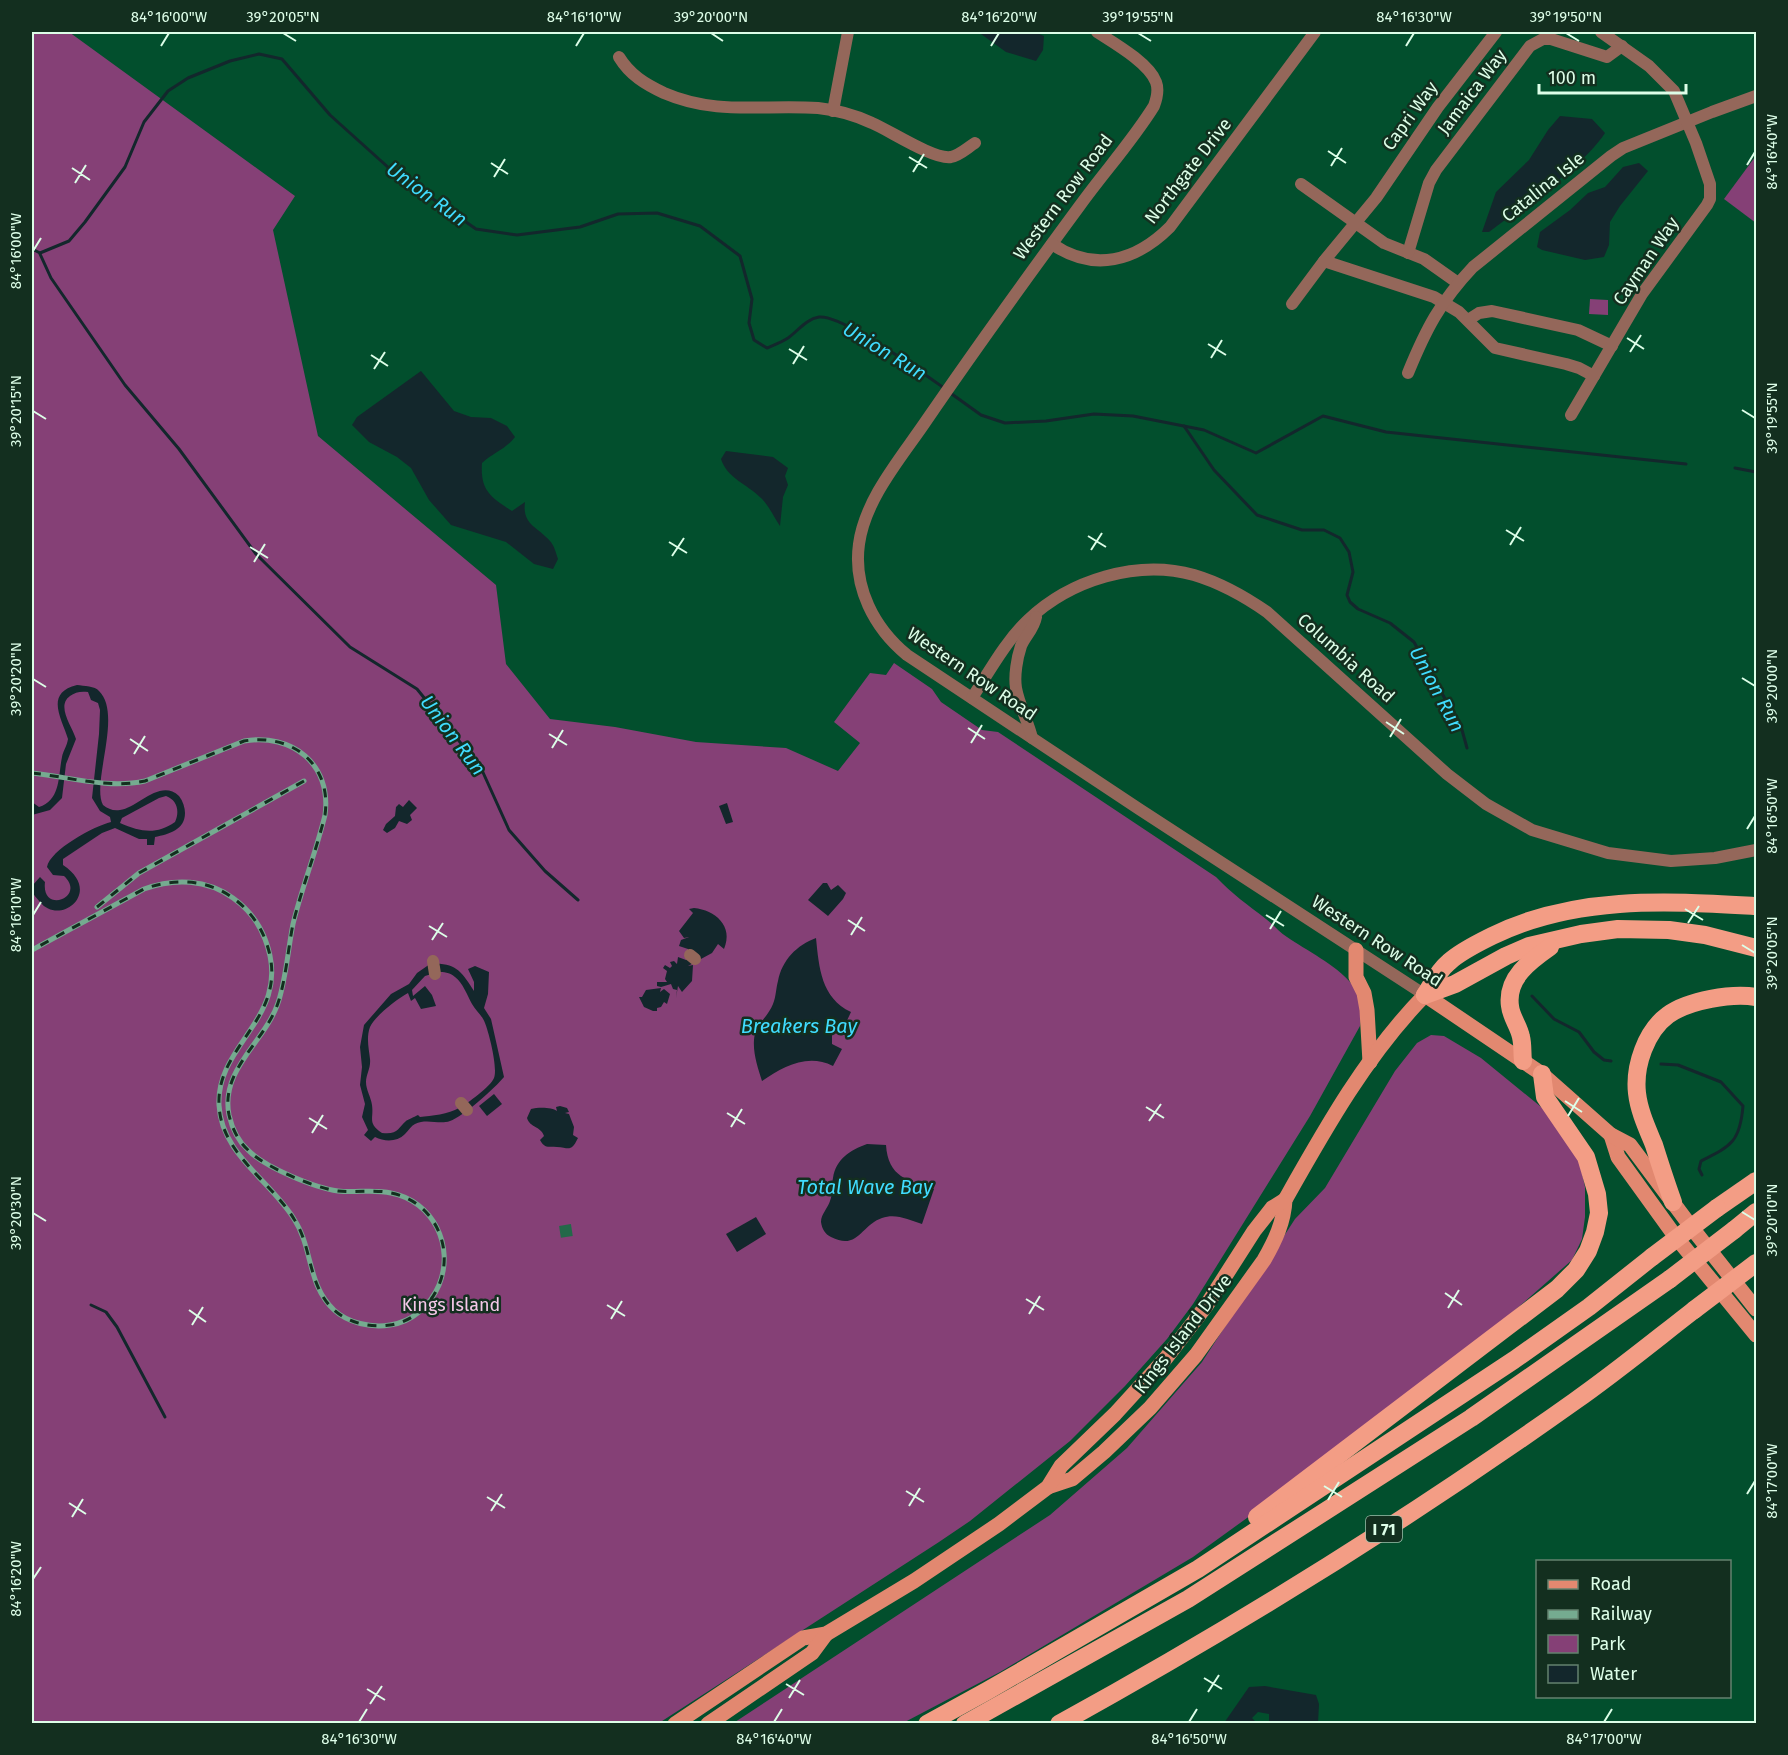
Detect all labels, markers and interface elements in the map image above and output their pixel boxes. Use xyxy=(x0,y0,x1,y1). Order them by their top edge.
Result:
text: 84°16'00"W xyxy=(131,8,208,26)
text: 39°20'05"N xyxy=(246,8,320,26)
text: 84°16'10"W xyxy=(547,8,622,26)
text: 39°20'00"N xyxy=(674,8,748,26)
text: 84°16'20"W xyxy=(961,8,1037,26)
text: 39°19'55"N xyxy=(1102,8,1174,26)
text: 84°16'30"W xyxy=(1376,8,1452,26)
text: 39°19'50"N xyxy=(1530,8,1602,26)
street label: Jamaica Way xyxy=(1433,45,1511,139)
scale bar xyxy=(1539,57,1686,95)
text: 100 m xyxy=(1548,67,1596,89)
street label: Capri Way xyxy=(1378,77,1442,155)
street label: Northgate Drive xyxy=(1140,114,1236,228)
text: 84°16'40"W xyxy=(1763,114,1781,190)
street label: Western Row Road xyxy=(1009,130,1117,264)
street label: Catalina Isle xyxy=(1497,147,1589,227)
water label: Union Run xyxy=(382,157,472,231)
text: 84°16'00"W xyxy=(7,212,25,289)
street label: Cayman Way xyxy=(1608,213,1684,309)
water label: Union Run xyxy=(839,317,931,385)
text: 39°20'15"N xyxy=(7,375,25,447)
text: 39°19'55"N xyxy=(1763,382,1781,454)
street label: Columbia Road xyxy=(1293,609,1399,707)
street label: Western Row Road xyxy=(903,623,1041,725)
text: 39°20'20"N xyxy=(7,642,25,716)
water label: Union Run xyxy=(1404,642,1470,736)
text: 39°20'00"N xyxy=(1763,649,1781,723)
water label: Union Run xyxy=(415,690,491,780)
text: 84°16'50"W xyxy=(1763,778,1781,854)
text: 84°16'10"W xyxy=(7,877,25,952)
street label: Western Row Road xyxy=(1307,891,1447,991)
text: 39°20'05"N xyxy=(1763,916,1781,990)
water label: Breakers Bay xyxy=(741,1014,859,1038)
water label: Total Wave Bay xyxy=(797,1175,934,1199)
text: 39°20'30"N xyxy=(7,1176,25,1250)
text: 39°20'10"N xyxy=(1763,1184,1781,1256)
street label: Kings Island Drive xyxy=(1130,1270,1236,1398)
park label: Kings Island xyxy=(402,1294,500,1316)
text: 84°17'00"W xyxy=(1763,1443,1781,1519)
road number: I 71 xyxy=(1366,1516,1402,1542)
text: 84°16'20"W xyxy=(7,1541,25,1617)
legend xyxy=(1536,1560,1731,1698)
text: Road xyxy=(1590,1573,1632,1595)
text: Railway xyxy=(1590,1603,1652,1625)
text: Park xyxy=(1590,1633,1626,1655)
text: Water xyxy=(1590,1663,1637,1685)
text: 84°16'30"W xyxy=(321,1730,397,1748)
text: 84°16'40"W xyxy=(736,1730,812,1748)
text: 84°16'50"W xyxy=(1151,1730,1227,1748)
text: 84°17'00"W xyxy=(1566,1730,1642,1748)

